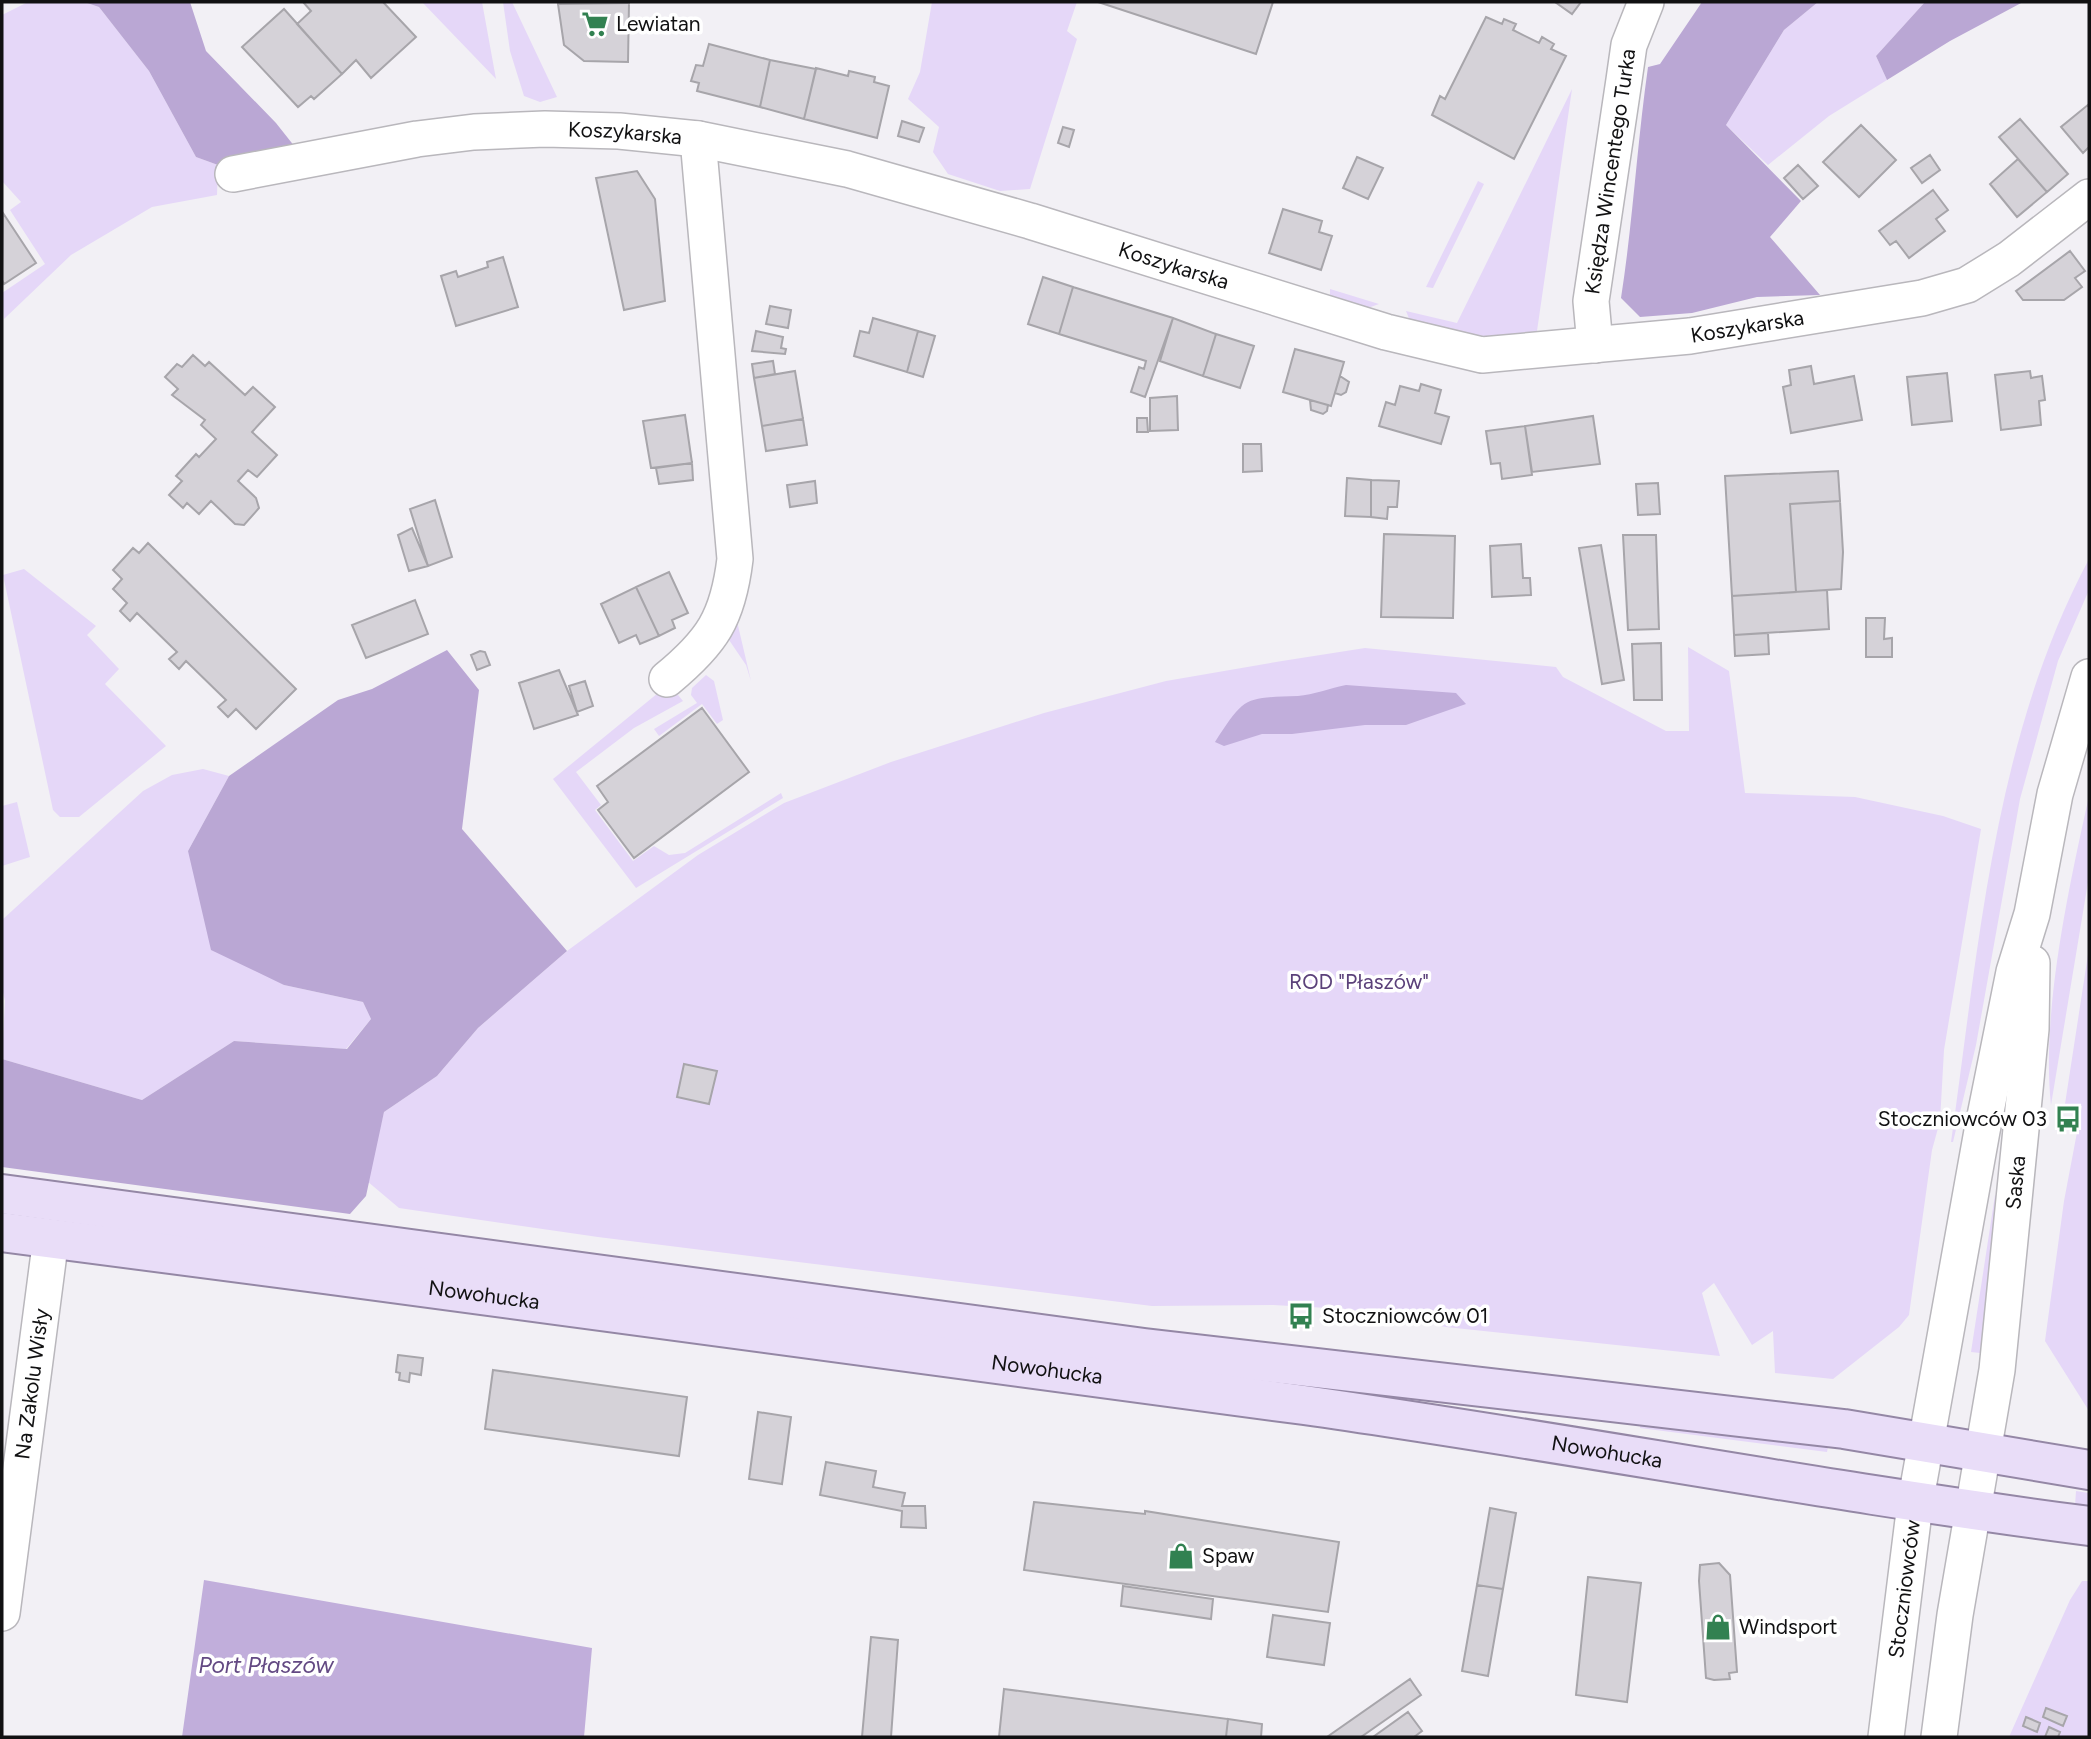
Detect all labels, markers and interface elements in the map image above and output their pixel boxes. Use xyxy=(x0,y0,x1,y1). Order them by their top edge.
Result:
supermarket icon: Lewiatan xyxy=(580,9,610,39)
place label: Lewiatan xyxy=(616,11,700,36)
street label: Księdza Wincentego Turka xyxy=(1579,47,1640,296)
street label: Koszykarska xyxy=(568,117,683,149)
street label: Koszykarska xyxy=(1116,236,1232,294)
street label: Koszykarska xyxy=(1689,305,1806,348)
park label: ROD "Płaszów" xyxy=(1289,969,1429,994)
bus stop icon: Stoczniowców 03 xyxy=(2053,1104,2083,1134)
place label: Stoczniowców 03 xyxy=(1878,1106,2047,1131)
street label: Saska xyxy=(2000,1154,2030,1211)
street label: Nowohucka xyxy=(427,1275,541,1314)
bus stop icon: Stoczniowców 01 xyxy=(1286,1301,1316,1331)
place label: Stoczniowców 01 xyxy=(1322,1303,1488,1328)
street label: Na Zakolu Wisły xyxy=(9,1307,54,1461)
street label: Nowohucka xyxy=(990,1349,1104,1389)
street label: Nowohucka xyxy=(1550,1430,1664,1473)
street label: Stoczniowców xyxy=(1883,1518,1925,1660)
shop icon: Spaw xyxy=(1166,1541,1196,1571)
place label: Spaw xyxy=(1202,1543,1255,1568)
shop icon: Windsport xyxy=(1703,1612,1733,1642)
place label: Windsport xyxy=(1739,1614,1838,1639)
water label: Port Płaszów xyxy=(198,1651,335,1679)

